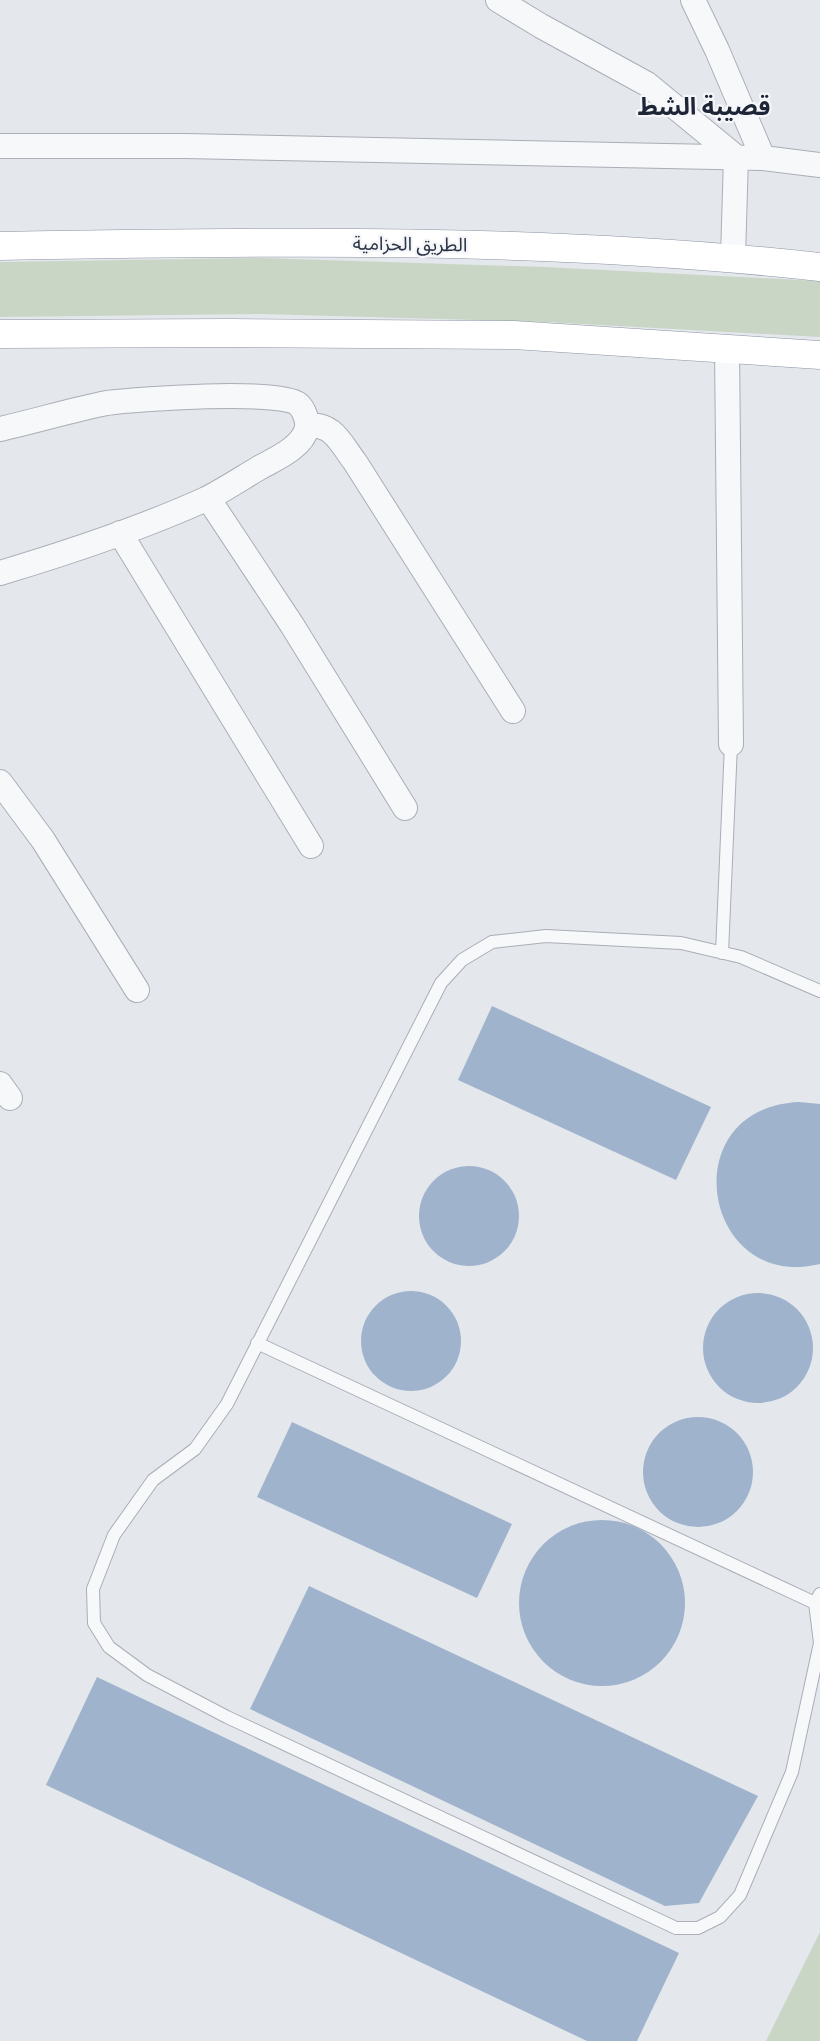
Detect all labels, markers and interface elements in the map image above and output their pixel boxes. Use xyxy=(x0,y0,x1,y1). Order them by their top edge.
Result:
district label: قصيبة الشط xyxy=(638,92,770,121)
street label: الطريق الحزامية xyxy=(352,232,468,256)

